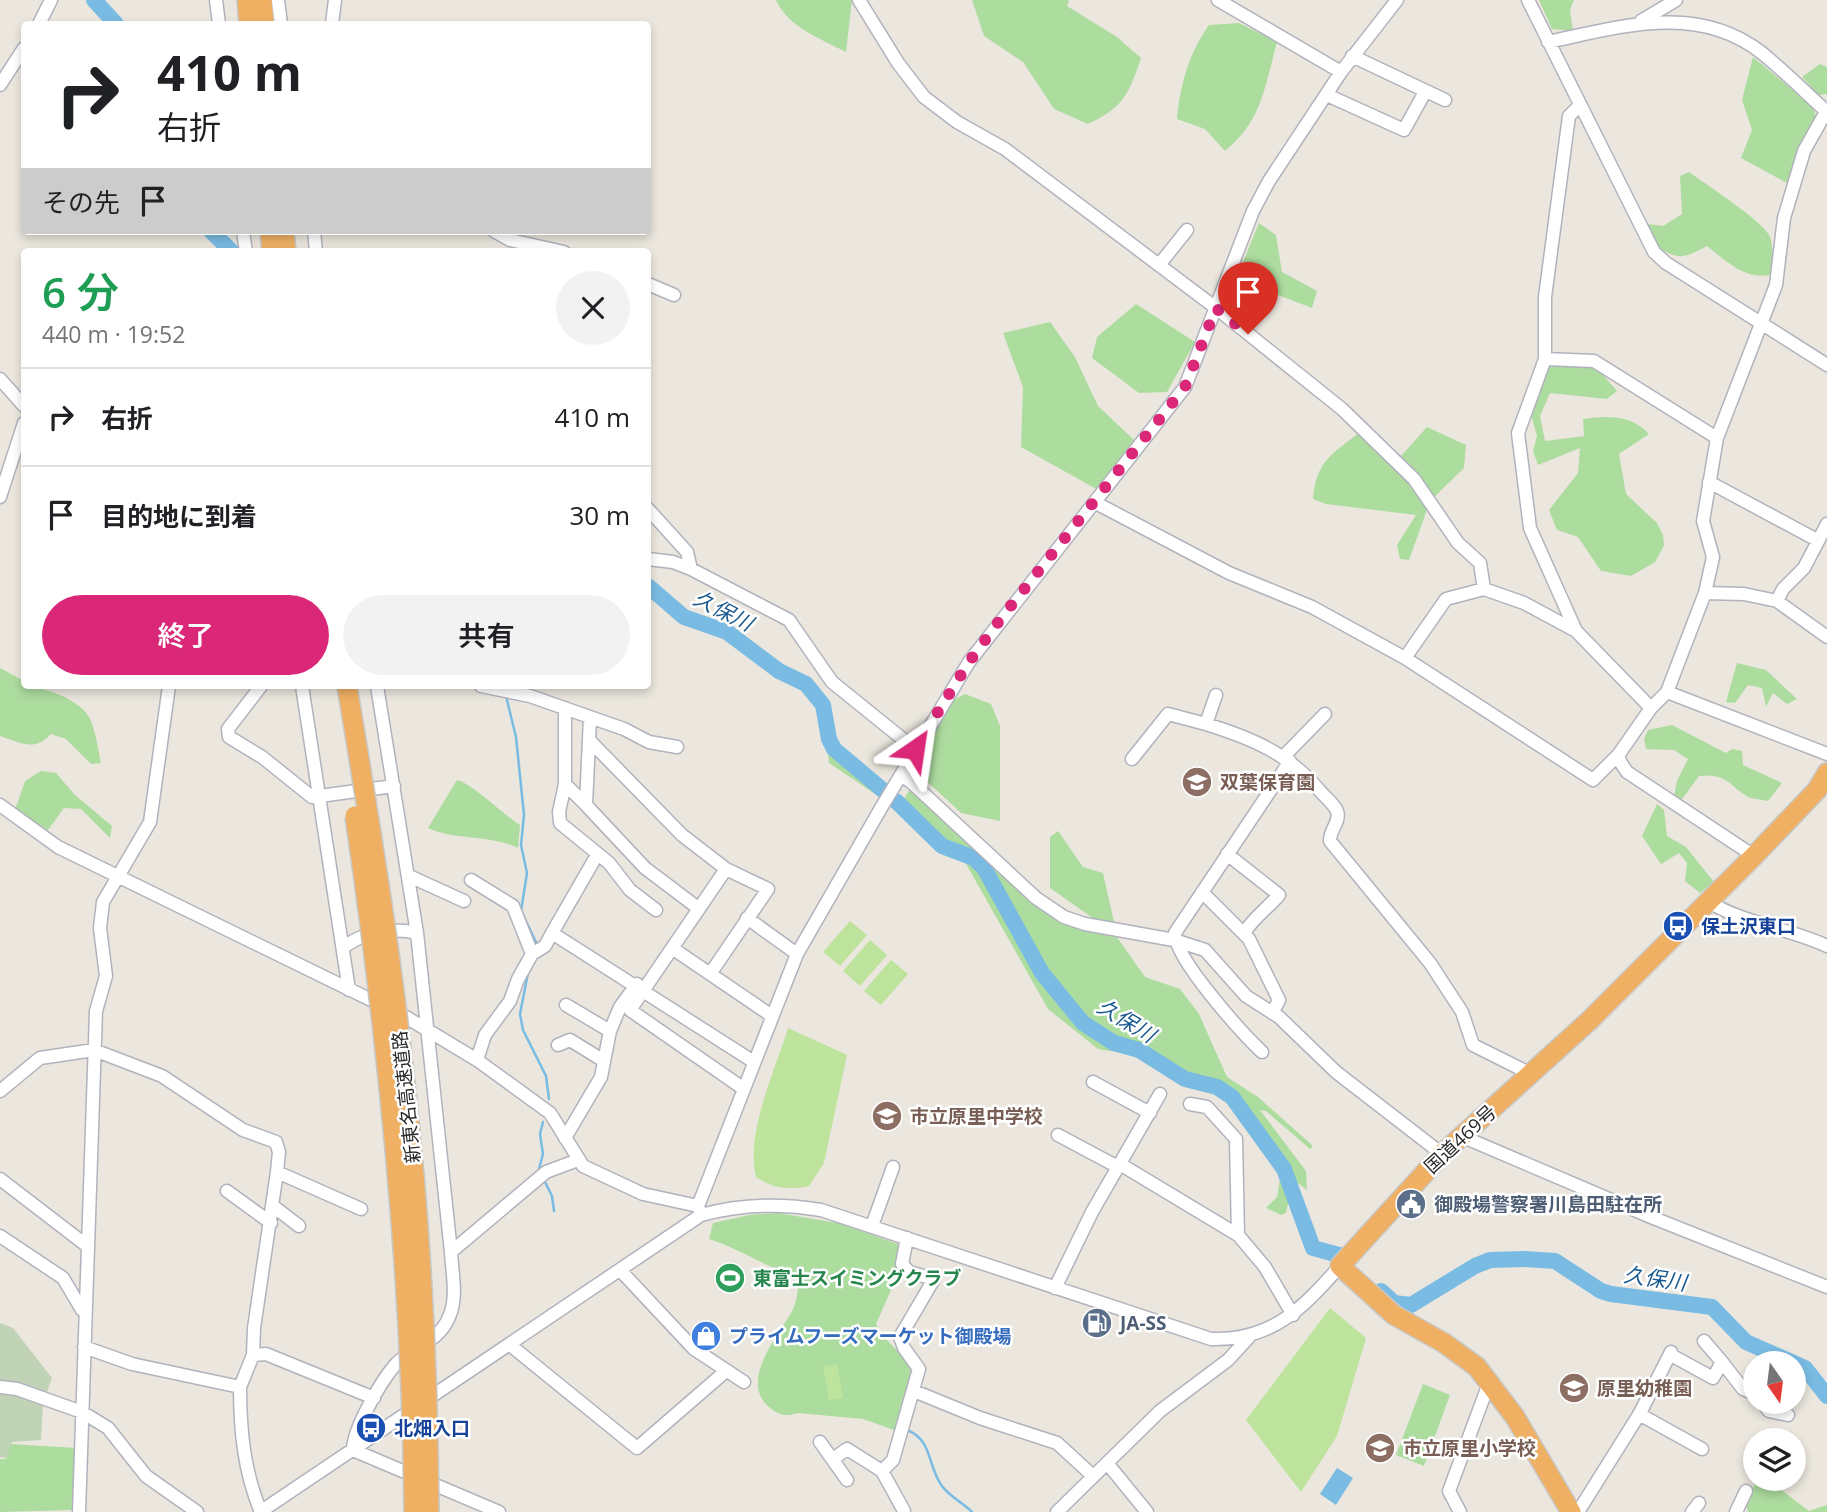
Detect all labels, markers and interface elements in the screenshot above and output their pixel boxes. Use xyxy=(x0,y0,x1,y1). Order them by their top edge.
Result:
text: 410 m xyxy=(157,39,302,105)
icon: right xyxy=(42,49,133,140)
text: 右折 xyxy=(157,105,221,148)
icon: arrive xyxy=(134,182,172,220)
text: その先 xyxy=(42,184,120,220)
pin xyxy=(1218,262,1278,334)
text: 6 分 xyxy=(42,263,119,320)
button: close xyxy=(556,271,630,345)
icon: arrive xyxy=(1229,273,1267,311)
text: 440 m · 19:52 xyxy=(42,318,185,350)
icon: right xyxy=(42,398,80,436)
text: 410 m xyxy=(555,399,630,435)
text: 右折 xyxy=(101,400,153,436)
icon: arrive xyxy=(42,496,80,534)
text: 30 m xyxy=(569,497,630,533)
text: 目的地に到着 xyxy=(101,498,257,534)
water label: 久保川 xyxy=(689,583,760,638)
button: 終了 xyxy=(42,595,329,675)
button: 共有 xyxy=(343,595,630,675)
position arrow xyxy=(878,712,952,786)
school or university icon: 双葉保育園 xyxy=(1180,765,1214,799)
place label: 双葉保育園 xyxy=(1220,769,1315,795)
bus stop icon: 保土沢東口 xyxy=(1661,909,1695,943)
place label: 保土沢東口 xyxy=(1701,913,1796,939)
water label: 久保川 xyxy=(1092,992,1162,1049)
street label: 新東名高速道路 xyxy=(386,1029,426,1165)
school or university icon: 市立原里中学校 xyxy=(870,1099,904,1133)
street label: 国道469号 xyxy=(1418,1099,1502,1179)
place label: 市立原里中学校 xyxy=(910,1103,1043,1129)
public building icon: 御殿場警察署川島田駐在所 xyxy=(1394,1187,1428,1221)
place label: 御殿場警察署川島田駐在所 xyxy=(1434,1191,1662,1217)
water label: 久保川 xyxy=(1622,1260,1690,1297)
sports icon: 東富士スイミングクラブ xyxy=(713,1261,747,1295)
place label: 東富士スイミングクラブ xyxy=(753,1265,962,1291)
fuel station icon: JA-SS xyxy=(1080,1306,1114,1340)
place label: JA-SS xyxy=(1118,1310,1166,1336)
shop icon: プライムフーズマーケット御殿場 xyxy=(689,1319,723,1353)
place label: プライムフーズマーケット御殿場 xyxy=(729,1323,1012,1349)
north arrow xyxy=(1743,1351,1806,1414)
map controls xyxy=(1743,1351,1806,1491)
school or university icon: 原里幼稚園 xyxy=(1557,1371,1591,1405)
place label: 原里幼稚園 xyxy=(1597,1375,1692,1401)
bus stop icon: 北畑入口 xyxy=(354,1411,388,1445)
place label: 北畑入口 xyxy=(394,1415,470,1441)
button: layers xyxy=(1743,1428,1806,1491)
school or university icon: 市立原里小学校 xyxy=(1363,1431,1397,1465)
place label: 市立原里小学校 xyxy=(1403,1435,1536,1461)

